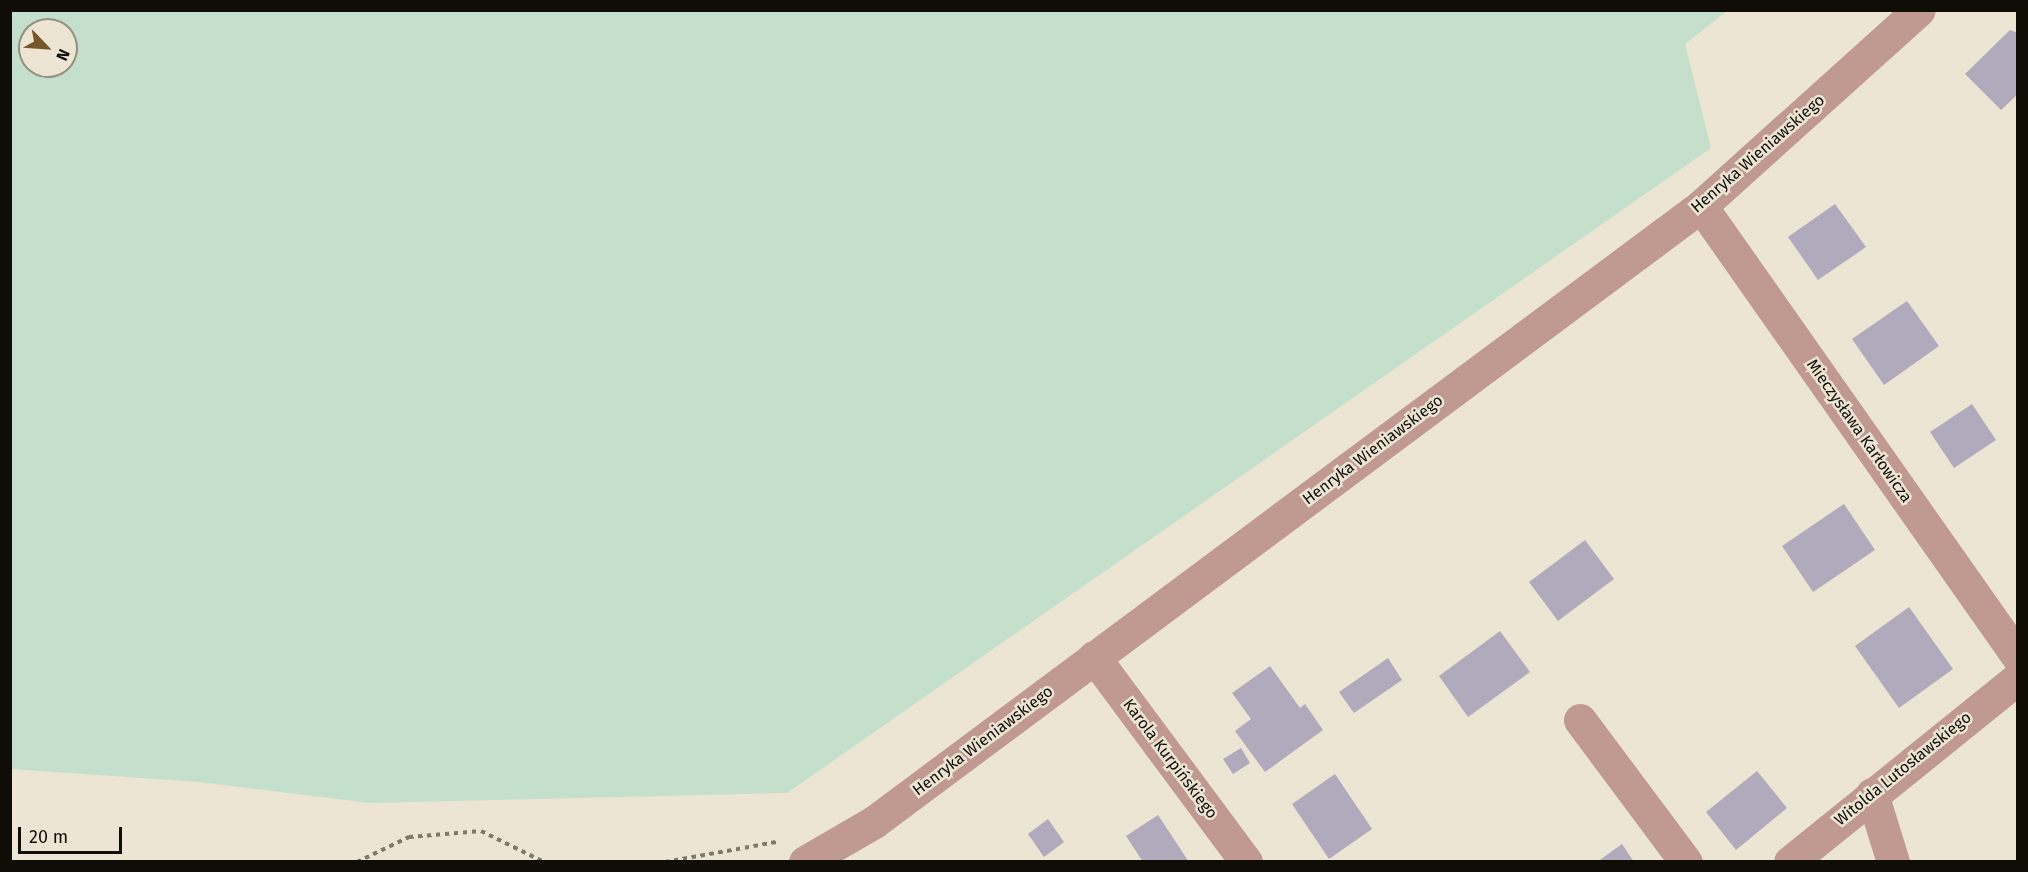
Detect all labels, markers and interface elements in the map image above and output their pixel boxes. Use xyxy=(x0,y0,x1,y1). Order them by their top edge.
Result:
north arrow xyxy=(18,18,78,78)
text: N xyxy=(52,46,74,64)
street label: Henryka Wieniawskiego xyxy=(1687,91,1829,217)
street label: Mieczysława Karłowicza xyxy=(1802,356,1916,506)
street label: Henryka Wieniawskiego xyxy=(1299,391,1447,509)
street label: Henryka Wieniawskiego xyxy=(909,682,1057,800)
street label: Karola Kurpińskiego xyxy=(1119,695,1221,823)
street label: Witolda Lutosławskiego xyxy=(1831,708,1975,830)
scale bar xyxy=(21,815,124,853)
text: 20 m xyxy=(29,826,68,848)

